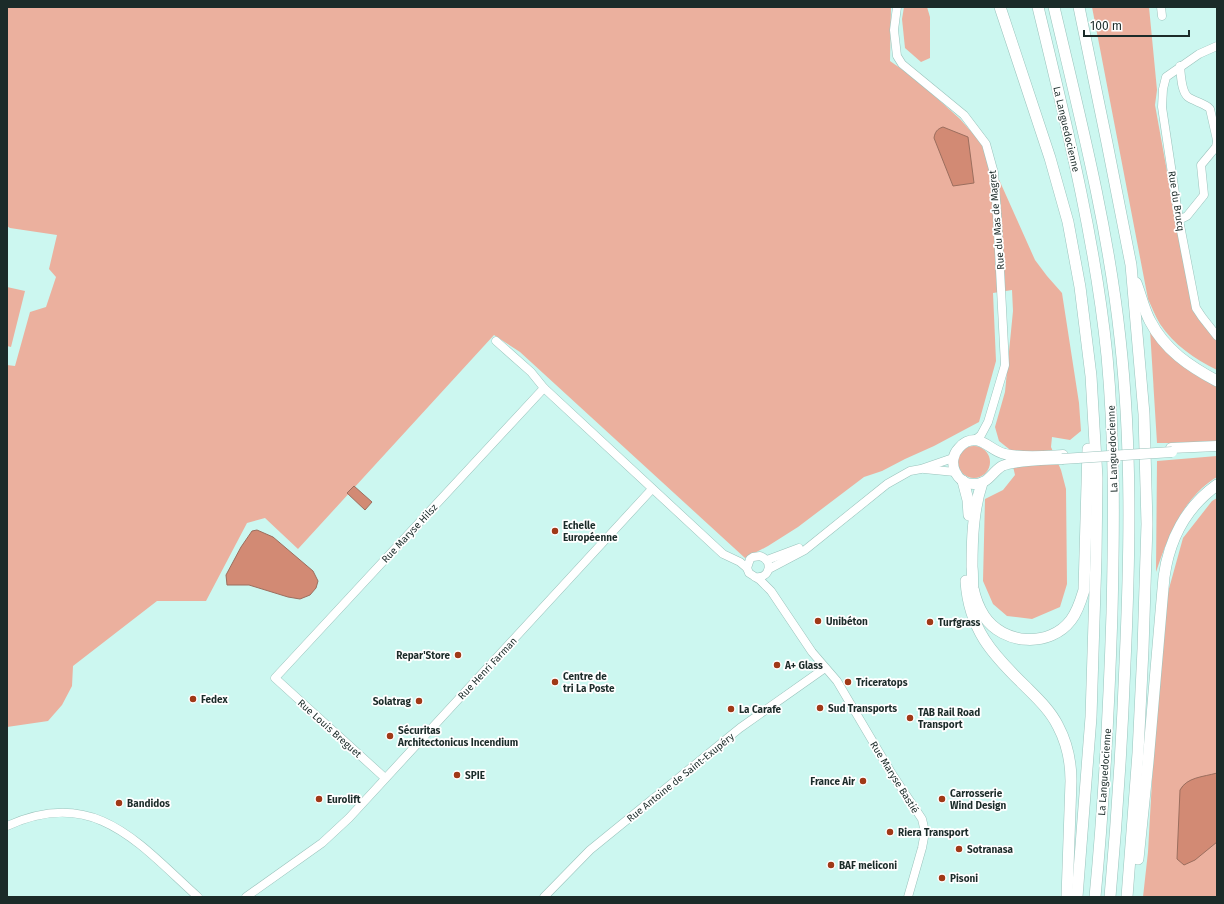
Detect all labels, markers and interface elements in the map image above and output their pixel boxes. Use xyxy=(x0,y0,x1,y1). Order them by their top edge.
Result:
scale bar xyxy=(1084,12,1189,38)
text: 100 m xyxy=(1090,19,1122,33)
street label: La Languedocienne xyxy=(1050,85,1082,173)
street label: Rue du Mas de Magret xyxy=(987,169,1007,270)
street label: Rue du Brucq xyxy=(1165,170,1187,232)
street label: La Languedocienne xyxy=(1105,405,1121,493)
street label: Rue Maryse Hilsz xyxy=(379,501,441,566)
place label: Echelle Européenne xyxy=(563,520,618,544)
marker: Echelle Européenne xyxy=(550,526,560,536)
place label: Unibéton xyxy=(826,615,868,628)
marker: Unibéton xyxy=(813,616,823,626)
marker: Turfgrass xyxy=(925,617,935,627)
place label: Turfgrass xyxy=(938,617,981,629)
street label: Rue Henri Farman xyxy=(456,635,520,702)
place label: Repar'Store xyxy=(396,650,450,662)
marker: Repar'Store xyxy=(453,650,463,660)
marker: A+ Glass xyxy=(772,660,782,670)
place label: A+ Glass xyxy=(784,660,823,672)
place label: Centre de tri La Poste xyxy=(563,671,615,695)
marker: Centre de tri La Poste xyxy=(550,677,560,687)
marker: Triceratops xyxy=(843,677,853,687)
place label: Triceratops xyxy=(856,677,908,689)
marker: Fedex xyxy=(188,694,198,704)
place label: Fedex xyxy=(201,694,228,706)
place label: Solatrag xyxy=(373,696,411,708)
marker: Solatrag xyxy=(414,696,424,706)
street label: Rue Louis Breguet xyxy=(295,697,364,761)
marker: Sud Transports xyxy=(815,703,825,713)
place label: Sud Transports xyxy=(828,703,897,715)
marker: La Carafe xyxy=(726,704,736,714)
place label: La Carafe xyxy=(739,704,782,716)
place label: TAB Rail Road Transport xyxy=(918,707,980,731)
marker: TAB Rail Road Transport xyxy=(905,713,915,723)
place label: Sécuritas Architectonicus Incendium xyxy=(397,724,518,749)
street label: La Languedocienne xyxy=(1096,728,1114,816)
marker: Sécuritas Architectonicus Incendium xyxy=(385,731,395,741)
street label: Rue Antoine de Saint-Exupéry xyxy=(625,731,737,825)
street label: Rue Maryse Bastié xyxy=(867,739,921,816)
marker: SPIE xyxy=(452,770,462,780)
place label: SPIE xyxy=(465,770,485,782)
place label: France Air xyxy=(810,776,856,788)
marker: France Air xyxy=(858,776,868,786)
place label: Carrosserie Wind Design xyxy=(950,788,1007,812)
marker: Eurolift xyxy=(314,794,324,804)
place label: Eurolift xyxy=(327,794,361,806)
marker: Carrosserie Wind Design xyxy=(937,794,947,804)
marker: Bandidos xyxy=(114,798,124,808)
place label: Bandidos xyxy=(127,798,170,810)
marker: Riera Transport xyxy=(885,827,895,837)
place label: Riera Transport xyxy=(898,827,969,839)
marker: Sotranasa xyxy=(954,844,964,854)
place label: Sotranasa xyxy=(967,844,1013,856)
marker: BAF meliconi xyxy=(826,860,836,870)
place label: BAF meliconi xyxy=(839,860,897,872)
marker: Pisoni xyxy=(937,873,947,883)
place label: Pisoni xyxy=(950,873,978,885)

